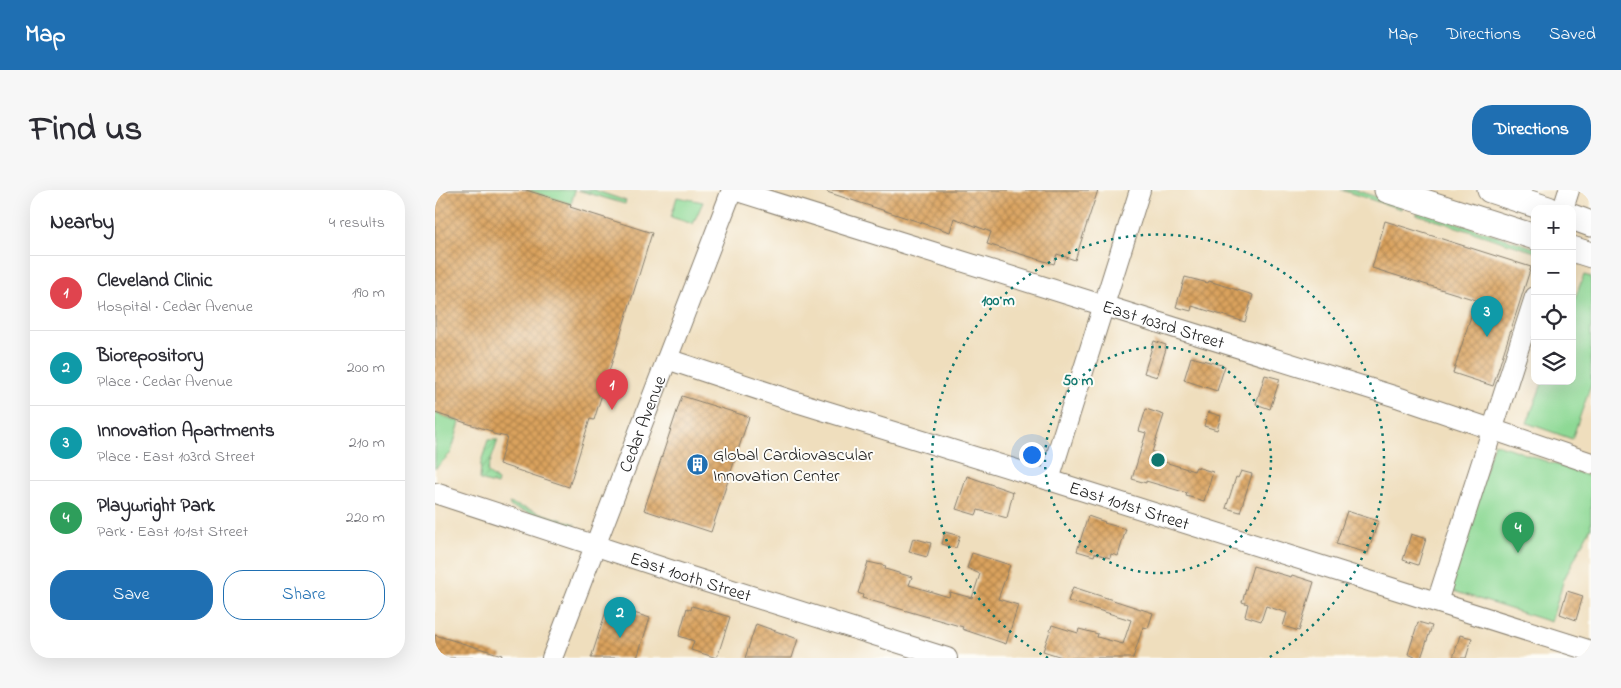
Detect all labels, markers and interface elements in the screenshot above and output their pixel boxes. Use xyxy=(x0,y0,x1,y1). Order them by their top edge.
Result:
text: Map xyxy=(25,18,66,53)
text: Map xyxy=(1388,22,1418,48)
text: Directions xyxy=(1446,22,1521,48)
text: Saved xyxy=(1549,22,1596,48)
text: Find us xyxy=(30,105,142,156)
button: Directions xyxy=(1472,105,1591,155)
map controls xyxy=(1531,205,1576,385)
button: + xyxy=(1531,205,1576,250)
text: Nearby xyxy=(50,208,114,238)
text: 4 results xyxy=(329,211,385,235)
button: − xyxy=(1531,250,1576,295)
text: Cleveland Clinic xyxy=(97,268,212,295)
text: 1 xyxy=(63,281,69,305)
text: 190 m xyxy=(352,281,385,305)
text: 100 m xyxy=(981,290,1015,312)
text: Hospital · Cedar Avenue xyxy=(97,295,253,319)
street label: East 103rd Street xyxy=(1098,295,1227,357)
button: locate xyxy=(1531,295,1576,340)
pin: 3 xyxy=(1471,296,1503,337)
button: layers xyxy=(1531,340,1576,385)
text: Biorepository xyxy=(97,343,204,370)
text: 2 xyxy=(62,356,70,380)
text: 200 m xyxy=(347,356,385,380)
pin: 1 xyxy=(596,369,628,410)
text: Place · Cedar Avenue xyxy=(97,370,233,394)
text: 50 m xyxy=(1063,370,1094,392)
street label: Cedar Avenue xyxy=(614,371,675,477)
text: Innovation Apartments xyxy=(97,418,275,445)
text: 3 xyxy=(63,431,69,455)
text: 210 m xyxy=(349,431,385,455)
your location xyxy=(1019,442,1045,468)
place label: Global Cardiovascular Innovation Center xyxy=(713,443,874,490)
text: Place · East 103rd Street xyxy=(97,445,255,469)
centre of rings xyxy=(1149,451,1167,469)
building icon: Global Cardiovascular Innovation Center xyxy=(685,452,709,476)
street label: East 101st Street xyxy=(1065,476,1192,538)
text: Playwright Park xyxy=(97,493,215,520)
text: 4 xyxy=(63,506,69,530)
text: 220 m xyxy=(346,506,385,530)
pin: 4 xyxy=(1502,512,1534,553)
text: Park · East 101st Street xyxy=(97,520,248,544)
street label: East 100th Street xyxy=(626,547,754,610)
button: Save xyxy=(50,570,213,620)
button: Share xyxy=(223,570,385,620)
pin: 2 xyxy=(604,597,636,638)

